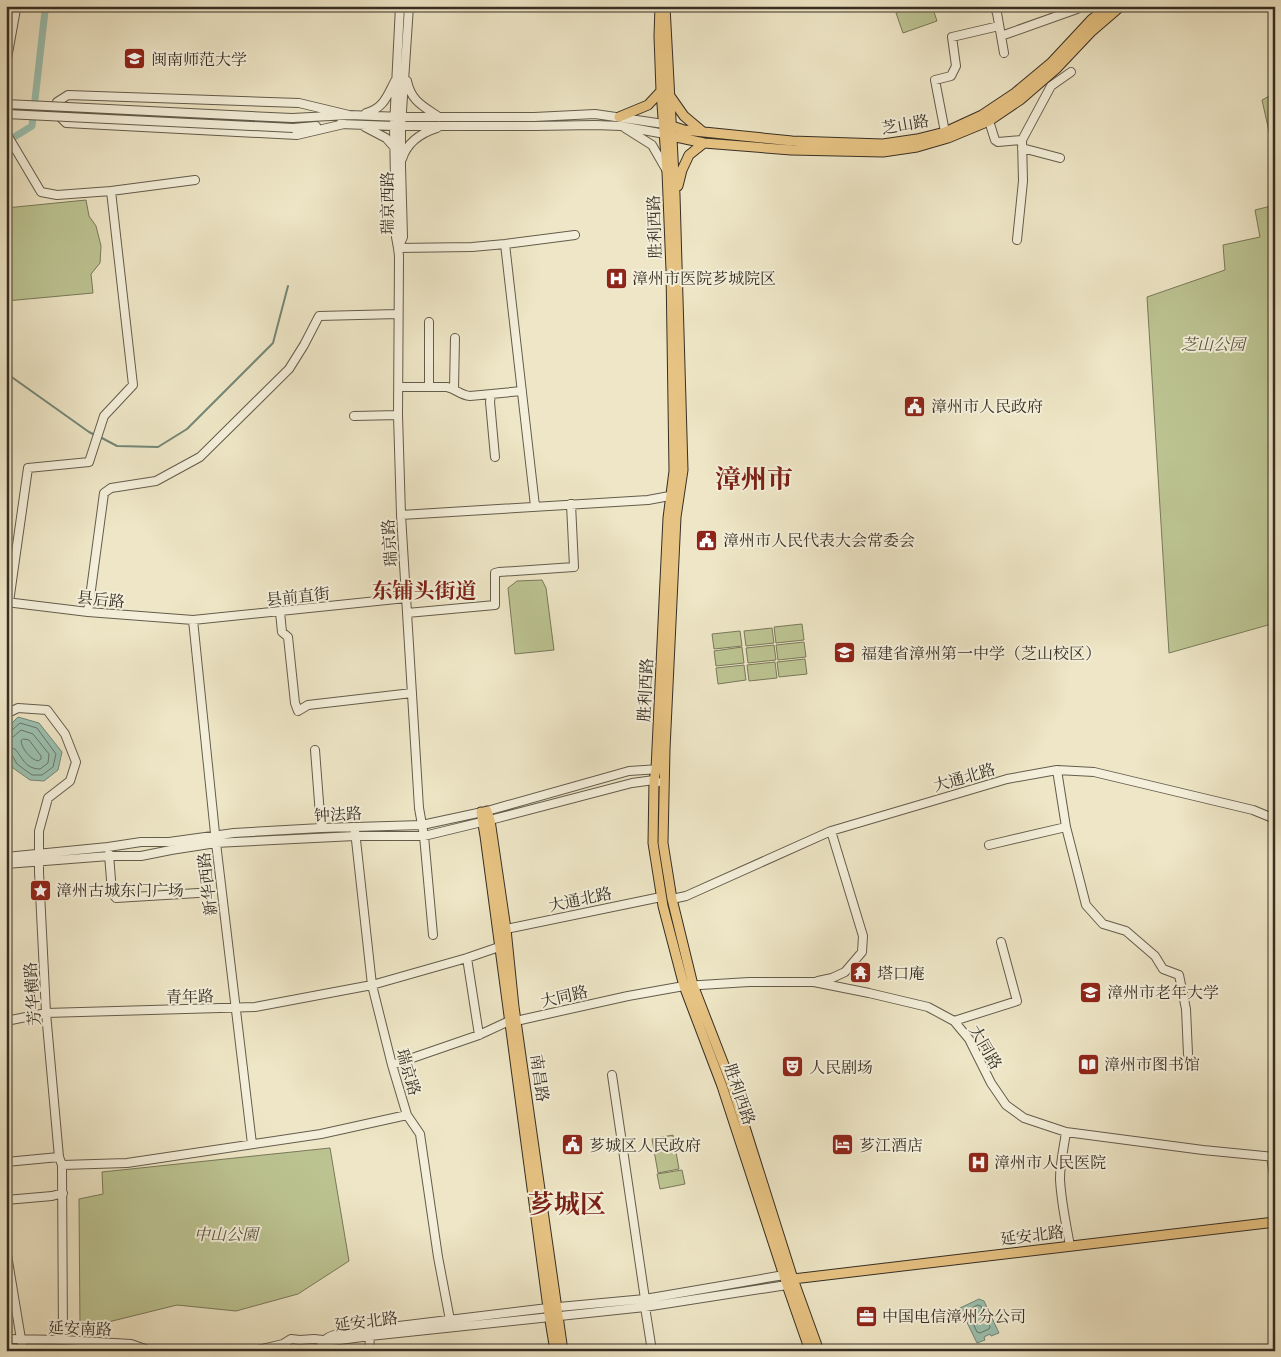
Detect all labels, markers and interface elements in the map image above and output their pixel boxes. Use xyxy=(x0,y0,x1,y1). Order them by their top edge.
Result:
school or university icon: 闽南师范大学 xyxy=(123,47,147,71)
place label: 闽南师范大学 xyxy=(151,47,247,71)
street label: 芝山路 xyxy=(879,108,931,140)
street label: 瑞京西路 xyxy=(375,171,399,235)
street label: 胜利西路 xyxy=(641,195,667,259)
hospital icon: 漳州市医院芗城院区 xyxy=(604,266,628,290)
place label: 漳州市医院芗城院区 xyxy=(632,266,776,290)
park label: 芝山公园 xyxy=(1181,332,1248,356)
public building icon: 漳州市人民政府 xyxy=(903,394,927,418)
place label: 漳州市人民政府 xyxy=(931,394,1043,418)
district label: 漳州市 xyxy=(715,459,793,498)
street label: 瑞京路 xyxy=(375,518,403,568)
public building icon: 漳州市人民代表大会常委会 xyxy=(695,528,719,552)
place label: 漳州市人民代表大会常委会 xyxy=(723,528,915,552)
district label: 东铺头街道 xyxy=(372,575,477,606)
street label: 县前直街 xyxy=(265,581,331,611)
street label: 县后路 xyxy=(76,585,126,613)
school or university icon: 福建省漳州第一中学（芝山校区） xyxy=(833,641,857,665)
place label: 福建省漳州第一中学（芝山校区） xyxy=(861,641,1101,665)
street label: 胜利西路 xyxy=(631,657,659,723)
street label: 大通北路 xyxy=(930,757,998,797)
street label: 钟法路 xyxy=(313,801,363,827)
street label: 新华西路 xyxy=(191,851,223,917)
place icon: 漳州古城东门广场 xyxy=(28,878,52,902)
place label: 漳州古城东门广场 xyxy=(56,878,184,902)
street label: 大通北路 xyxy=(546,881,614,917)
street label: 芳华横路 xyxy=(18,961,46,1027)
temple icon: 塔口庵 xyxy=(849,961,873,985)
place label: 塔口庵 xyxy=(877,961,925,985)
street label: 大同路 xyxy=(538,979,590,1013)
school or university icon: 漳州市老年大学 xyxy=(1079,980,1103,1004)
place label: 漳州市老年大学 xyxy=(1107,980,1219,1004)
street label: 青年路 xyxy=(166,984,214,1008)
street label: 大同路 xyxy=(964,1020,1008,1074)
street label: 瑞京路 xyxy=(391,1046,427,1098)
library icon: 漳州市图书馆 xyxy=(1076,1052,1100,1076)
place label: 漳州市图书馆 xyxy=(1104,1052,1200,1076)
street label: 南昌路 xyxy=(525,1053,555,1103)
theatre icon: 人民剧场 xyxy=(781,1055,805,1079)
place label: 人民剧场 xyxy=(809,1055,873,1079)
street label: 胜利西路 xyxy=(718,1060,762,1128)
public building icon: 芗城区人民政府 xyxy=(561,1133,585,1157)
place label: 芗城区人民政府 xyxy=(589,1133,701,1157)
hotel icon: 芗江酒店 xyxy=(831,1133,855,1157)
place label: 芗江酒店 xyxy=(859,1133,923,1157)
hospital icon: 漳州市人民医院 xyxy=(966,1150,990,1174)
place label: 漳州市人民医院 xyxy=(994,1150,1106,1174)
district label: 芗城区 xyxy=(528,1184,606,1223)
street label: 延安北路 xyxy=(999,1219,1065,1251)
park label: 中山公園 xyxy=(194,1222,261,1246)
office icon: 中国电信漳州分公司 xyxy=(854,1304,878,1328)
place label: 中国电信漳州分公司 xyxy=(882,1304,1026,1328)
street label: 延安北路 xyxy=(333,1305,399,1337)
street label: 延安南路 xyxy=(48,1315,112,1341)

